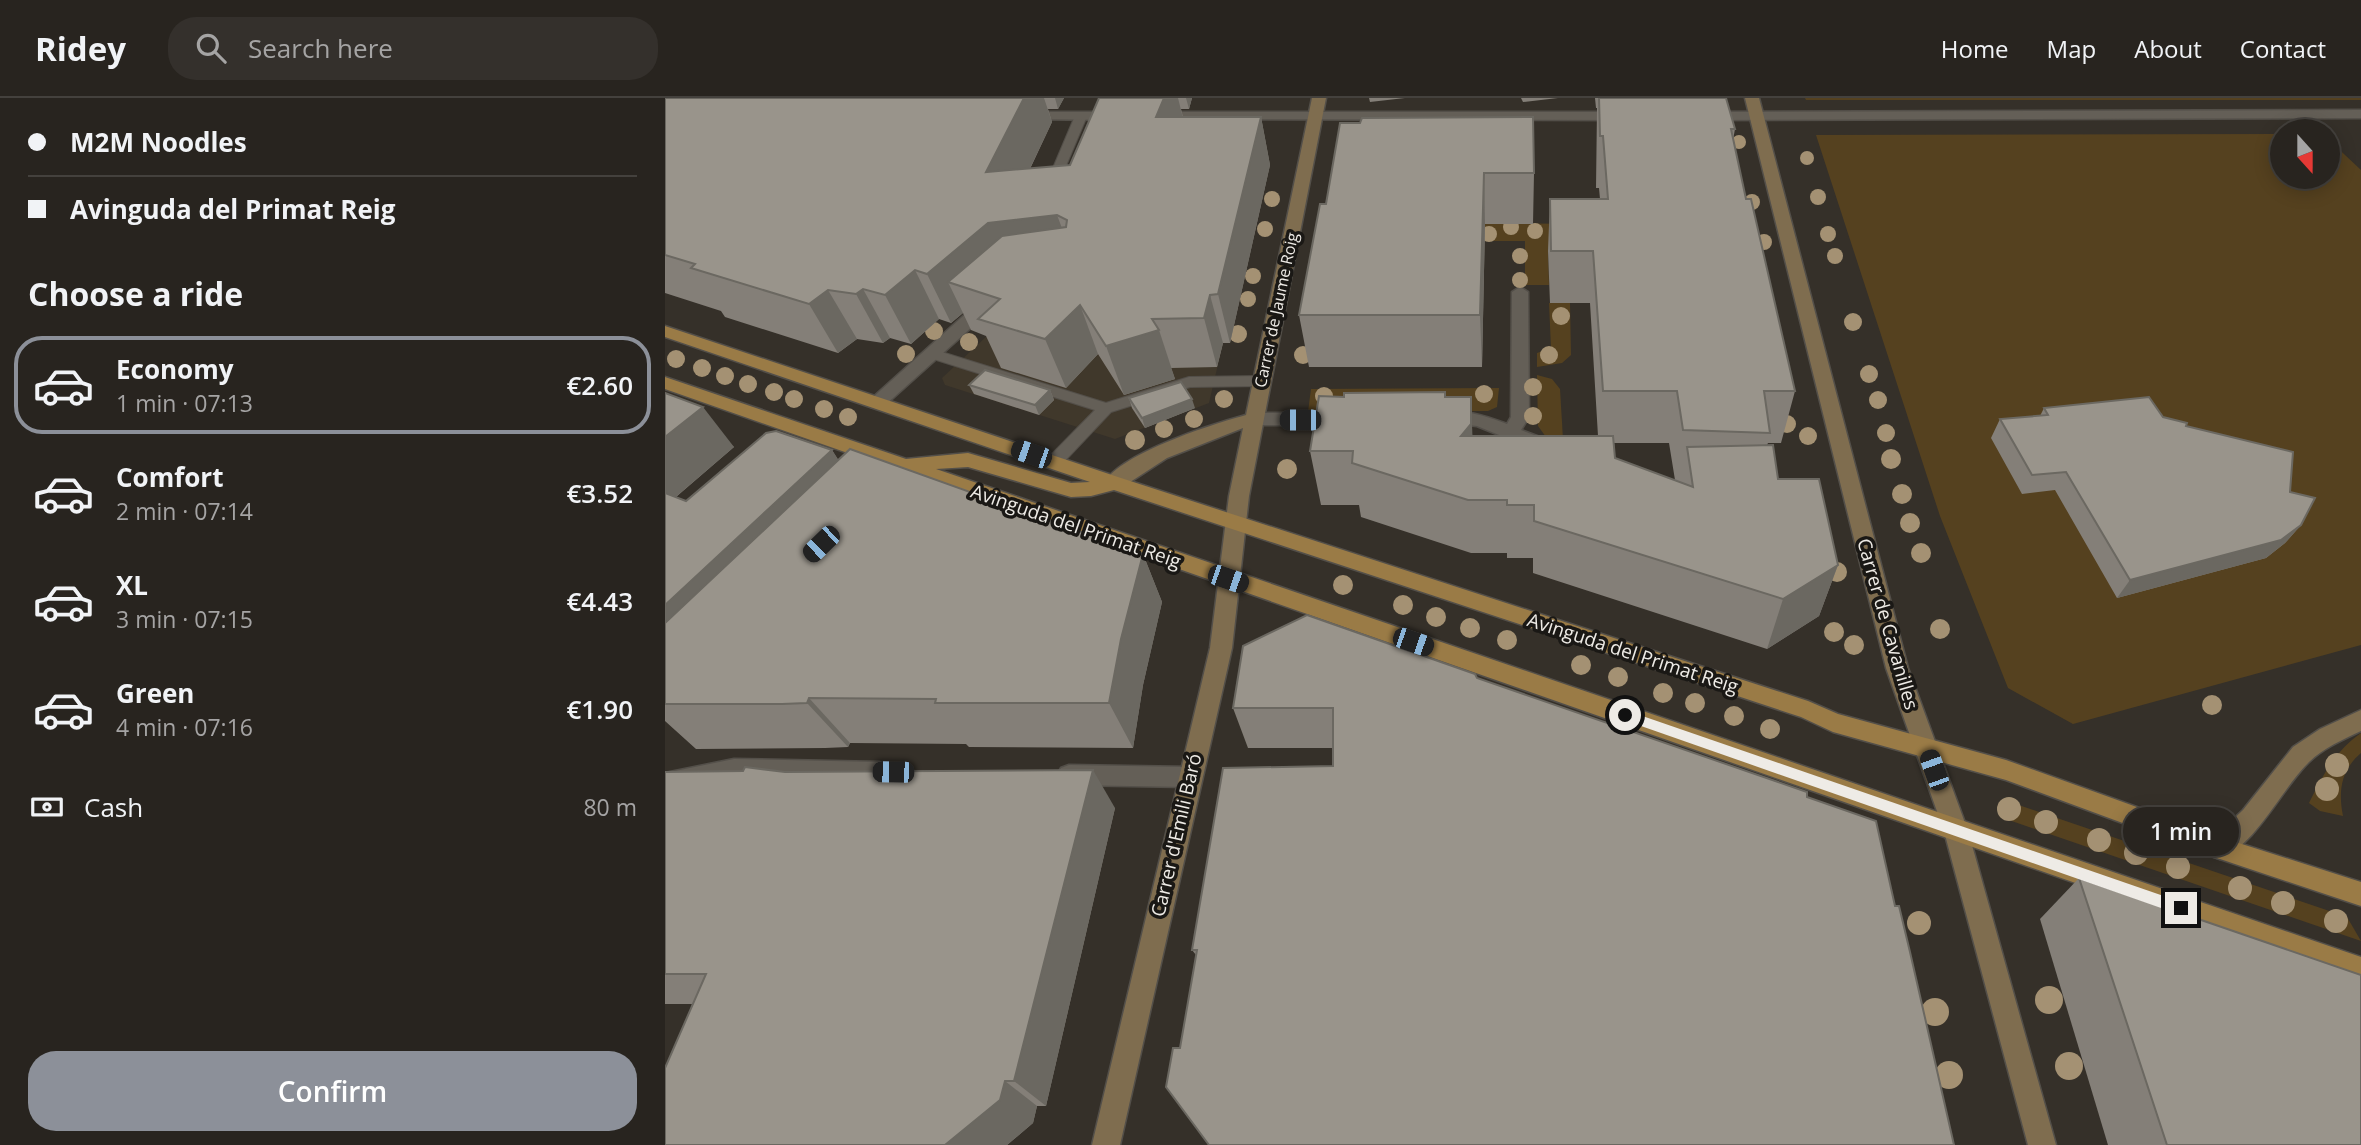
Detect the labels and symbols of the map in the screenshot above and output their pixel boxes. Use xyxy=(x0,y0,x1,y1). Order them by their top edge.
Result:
north arrow xyxy=(2270,119,2340,189)
street label: Carrer de Jaume Roig xyxy=(1249,230,1303,389)
car xyxy=(1280,410,1322,431)
car xyxy=(1008,437,1055,471)
street label: Avinguda del Primat Reig xyxy=(968,478,1184,574)
car xyxy=(799,522,844,566)
street label: Carrer de Cavanilles xyxy=(1851,535,1925,713)
car xyxy=(1205,562,1252,596)
street label: Avinguda del Primat Reig xyxy=(1524,607,1742,699)
car xyxy=(1390,625,1437,659)
route start xyxy=(1609,699,1641,731)
car xyxy=(1917,747,1952,793)
street label: Carrer d'Emili Baró xyxy=(1145,751,1207,919)
car xyxy=(872,761,915,783)
callout: 1 min xyxy=(2123,806,2239,856)
route end xyxy=(2165,892,2197,924)

